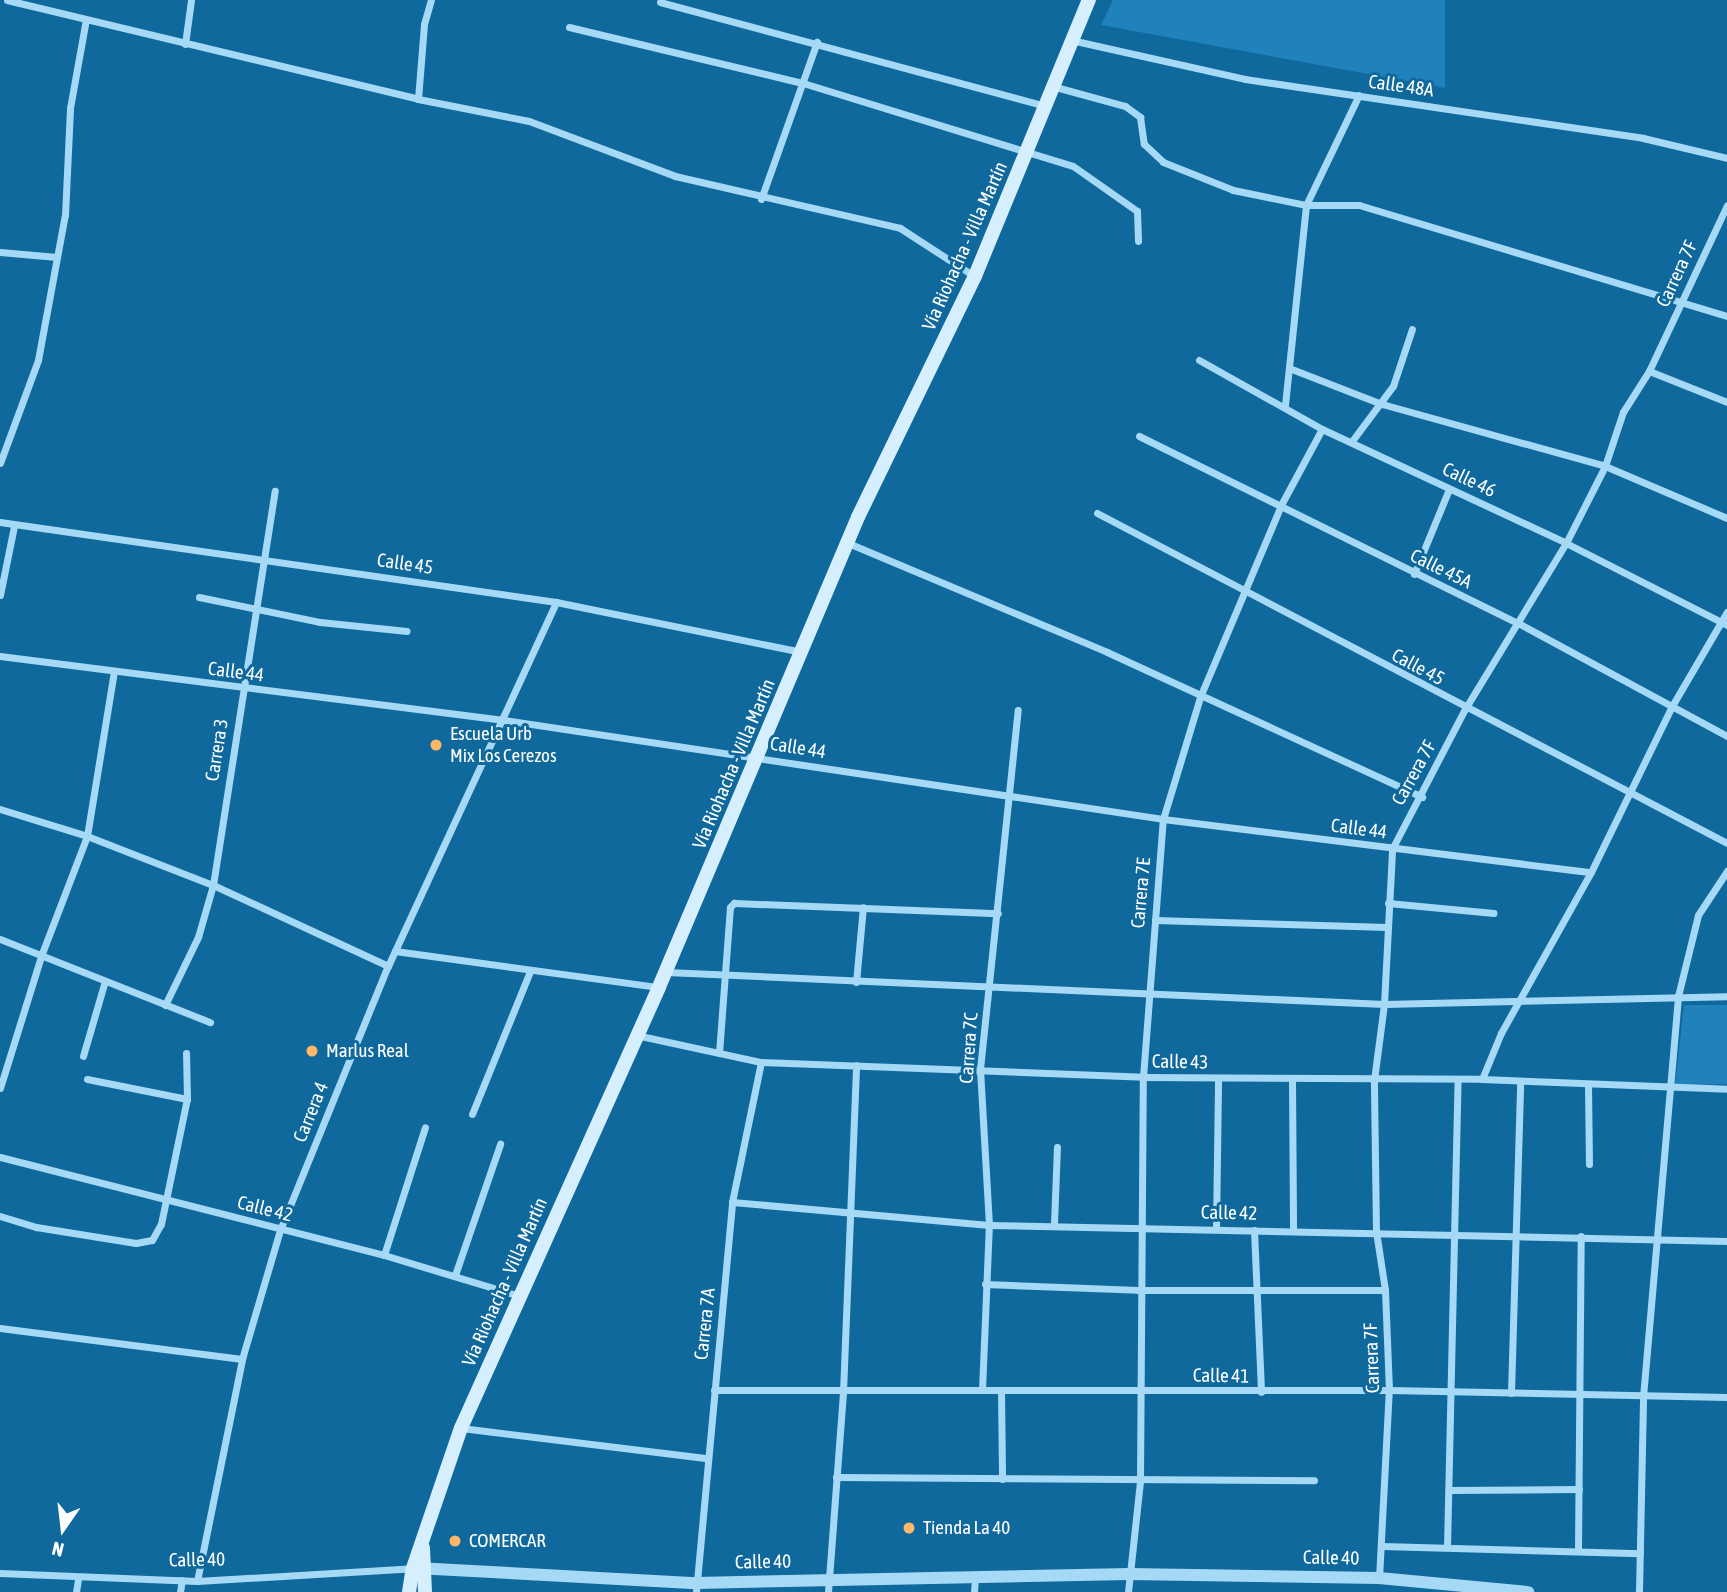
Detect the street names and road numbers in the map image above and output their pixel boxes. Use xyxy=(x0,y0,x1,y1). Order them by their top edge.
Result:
street label: Calle 48A xyxy=(1367,70,1435,102)
street label: Vía Riohacha - Villa Martín xyxy=(918,158,1012,334)
street label: Carrera 7F xyxy=(1652,237,1702,311)
street label: Calle 46 xyxy=(1439,458,1499,502)
street label: Calle 45A xyxy=(1406,544,1476,594)
street label: Calle 45 xyxy=(376,549,434,579)
street label: Calle 45 xyxy=(1388,644,1448,690)
street label: Calle 44 xyxy=(207,657,265,687)
street label: Vía Riohacha - Villa Martín xyxy=(688,676,780,852)
street label: Carrera 3 xyxy=(201,717,233,783)
street label: Calle 44 xyxy=(768,732,828,764)
street label: Carrera 7F xyxy=(1387,737,1441,809)
street label: Calle 44 xyxy=(1330,814,1388,844)
street label: Carrera 7E xyxy=(1127,857,1155,929)
street label: Carrera 7C xyxy=(955,1012,983,1084)
street label: Calle 43 xyxy=(1152,1050,1208,1074)
street label: Carrera 4 xyxy=(289,1079,333,1145)
street label: Calle 42 xyxy=(235,1191,295,1227)
street label: Vía Riohacha - Villa Martín xyxy=(458,1194,552,1370)
street label: Calle 42 xyxy=(1201,1201,1257,1225)
street label: Carrera 7A xyxy=(690,1287,720,1361)
street label: Carrera 7F xyxy=(1359,1322,1385,1394)
street label: Calle 41 xyxy=(1193,1364,1249,1388)
street label: Calle 40 xyxy=(1303,1546,1359,1570)
street label: Calle 40 xyxy=(169,1548,225,1572)
street label: Calle 40 xyxy=(735,1550,791,1574)

